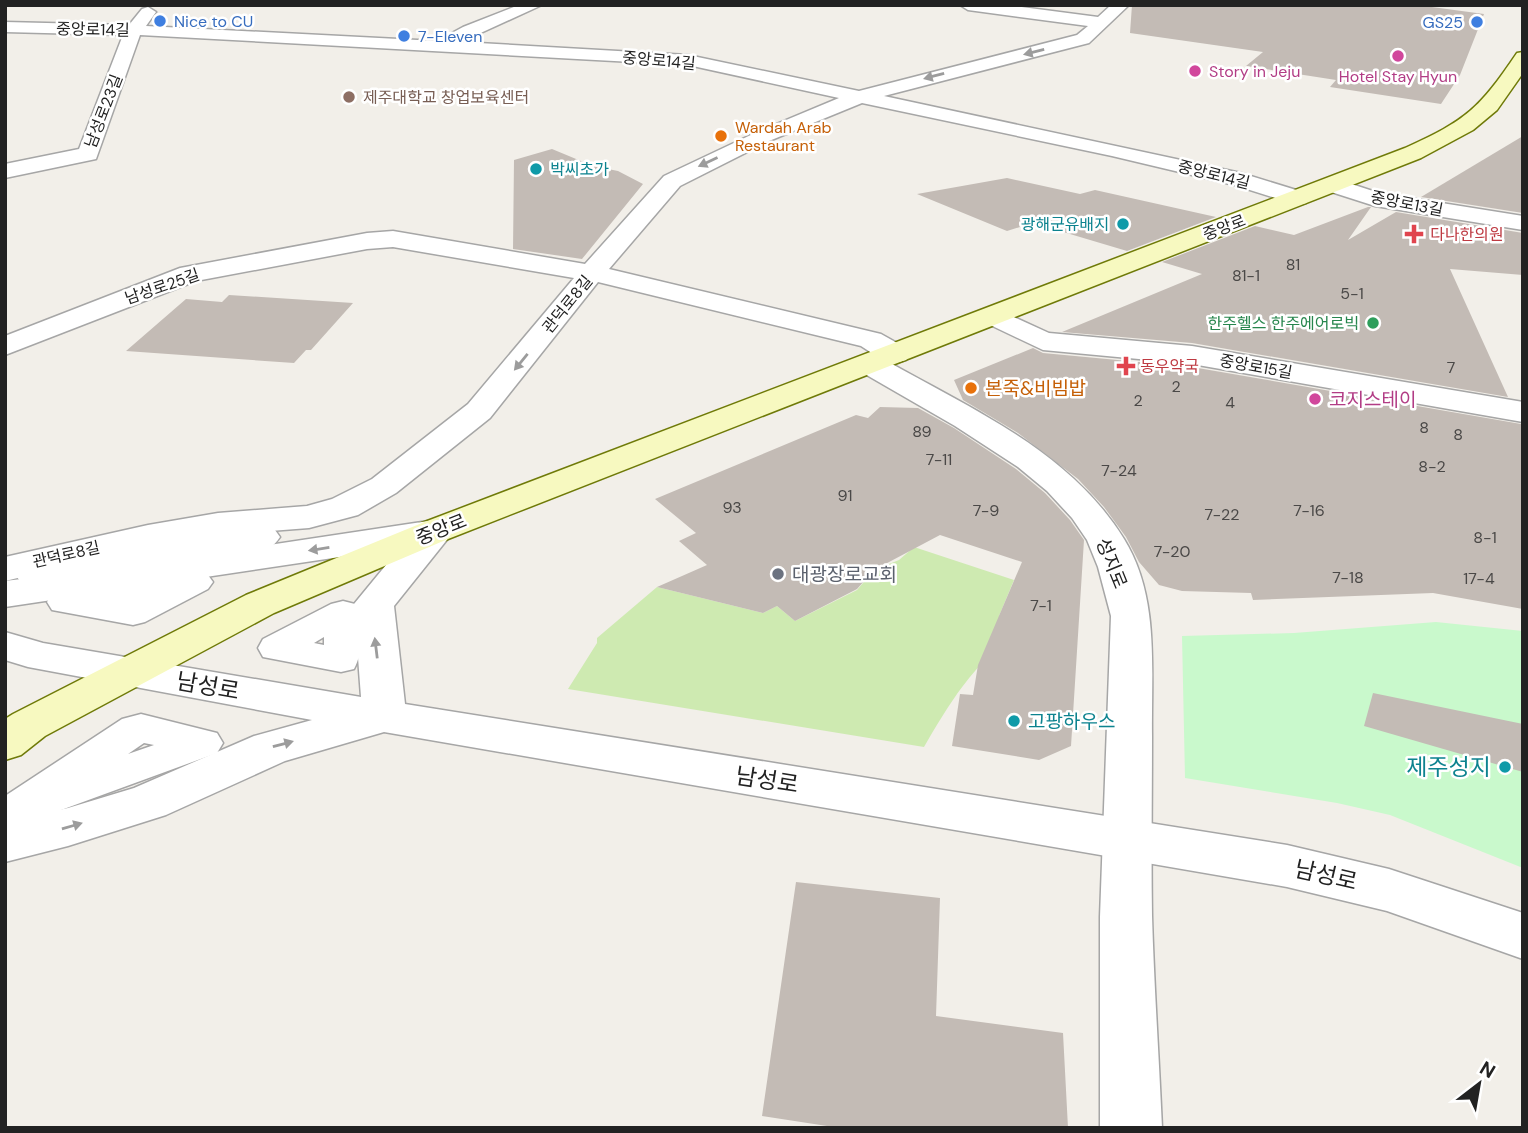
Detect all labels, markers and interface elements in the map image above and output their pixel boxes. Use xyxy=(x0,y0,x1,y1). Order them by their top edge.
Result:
place label: Nice to CU xyxy=(174,11,253,32)
place label: GS25 xyxy=(1423,12,1463,33)
marker: Nice to CU xyxy=(152,13,168,29)
marker: GS25 xyxy=(1469,14,1485,30)
street label: 중앙로14길 xyxy=(56,18,130,41)
place label: 7-Eleven xyxy=(418,26,482,47)
marker: 7-Eleven xyxy=(396,28,412,44)
street label: 중앙로14길 xyxy=(621,47,697,74)
one-way arrow xyxy=(1023,47,1045,58)
marker: Hotel Stay Hyun xyxy=(1390,48,1406,64)
place label: Story in Jeju xyxy=(1209,61,1300,82)
marker: Story in Jeju xyxy=(1187,63,1203,79)
place label: Hotel Stay Hyun xyxy=(1339,66,1457,87)
street label: 남성로23길 xyxy=(80,71,127,151)
one-way arrow xyxy=(923,71,945,82)
place label: 제주대학교 창업보육센터 xyxy=(363,87,529,108)
marker: 제주대학교 창업보육센터 xyxy=(341,89,357,105)
place label: Wardah Arab Restaurant xyxy=(735,117,831,156)
marker: Wardah Arab Restaurant xyxy=(713,128,729,144)
street label: 중앙로14길 xyxy=(1176,155,1252,194)
one-way arrow xyxy=(698,156,718,167)
place label: 박씨초가 xyxy=(550,159,609,180)
marker: 박씨초가 xyxy=(528,161,544,177)
street label: 중앙로13길 xyxy=(1369,186,1445,221)
street label: 중앙로 xyxy=(1200,210,1249,245)
place label: 광해군유배지 xyxy=(1021,214,1109,235)
marker: 광해군유배지 xyxy=(1115,216,1131,232)
marker: 다나한의원 xyxy=(1404,224,1424,244)
place label: 다나한의원 xyxy=(1430,224,1504,245)
house number: 81 xyxy=(1286,254,1300,275)
street label: 남성로25길 xyxy=(122,264,202,309)
house number: 81-1 xyxy=(1232,265,1260,286)
street label: 관덕로8길 xyxy=(538,271,597,338)
house number: 5-1 xyxy=(1340,283,1364,304)
place label: 한주헬스 한주에어로빅 xyxy=(1208,313,1359,334)
marker: 한주헬스 한주에어로빅 xyxy=(1365,315,1381,331)
street label: 중앙로15길 xyxy=(1218,350,1294,383)
one-way arrow xyxy=(514,352,529,370)
place label: 동우약국 xyxy=(1140,356,1199,377)
house number: 7 xyxy=(1447,357,1455,378)
marker: 동우약국 xyxy=(1118,358,1134,374)
place label: 본죽&비빔밥 xyxy=(985,376,1086,401)
house number: 2 xyxy=(1171,376,1181,397)
marker: 본죽&비빔밥 xyxy=(963,380,979,396)
place label: 코지스테이 xyxy=(1329,387,1416,412)
house number: 2 xyxy=(1133,390,1143,411)
marker: 코지스테이 xyxy=(1307,391,1323,407)
house number: 4 xyxy=(1225,392,1235,413)
house number: 8 xyxy=(1419,417,1429,438)
house number: 89 xyxy=(912,421,932,442)
house number: 8 xyxy=(1453,424,1463,445)
house number: 7-11 xyxy=(926,449,952,470)
house number: 8-2 xyxy=(1418,456,1446,477)
house number: 7-24 xyxy=(1101,460,1137,481)
house number: 91 xyxy=(838,485,852,506)
house number: 93 xyxy=(722,497,742,518)
house number: 7-9 xyxy=(973,500,999,521)
house number: 7-16 xyxy=(1293,500,1325,521)
house number: 7-22 xyxy=(1204,504,1240,525)
street label: 중앙로 xyxy=(412,508,470,551)
house number: 8-1 xyxy=(1473,527,1497,548)
street label: 성지로 xyxy=(1090,534,1133,592)
street label: 관덕로8길 xyxy=(30,537,102,572)
house number: 7-20 xyxy=(1154,541,1190,562)
one-way arrow xyxy=(308,544,330,555)
place label: 대광장로교회 xyxy=(792,562,897,587)
marker: 대광장로교회 xyxy=(770,566,786,582)
house number: 7-18 xyxy=(1332,567,1364,588)
house number: 17-4 xyxy=(1463,568,1495,589)
house number: 7-1 xyxy=(1030,595,1052,616)
one-way arrow xyxy=(370,637,381,659)
street label: 남성로 xyxy=(174,666,242,706)
place label: 고팡하우스 xyxy=(1028,709,1115,734)
marker: 고팡하우스 xyxy=(1006,713,1022,729)
one-way arrow xyxy=(272,738,294,749)
place label: 제주성지 xyxy=(1406,752,1491,782)
marker: 제주성지 xyxy=(1497,759,1513,775)
street label: 남성로 xyxy=(733,760,801,800)
one-way arrow xyxy=(61,820,83,831)
street label: 남성로 xyxy=(1292,853,1360,897)
north arrow xyxy=(1444,1049,1514,1119)
text: N xyxy=(1475,1056,1500,1084)

